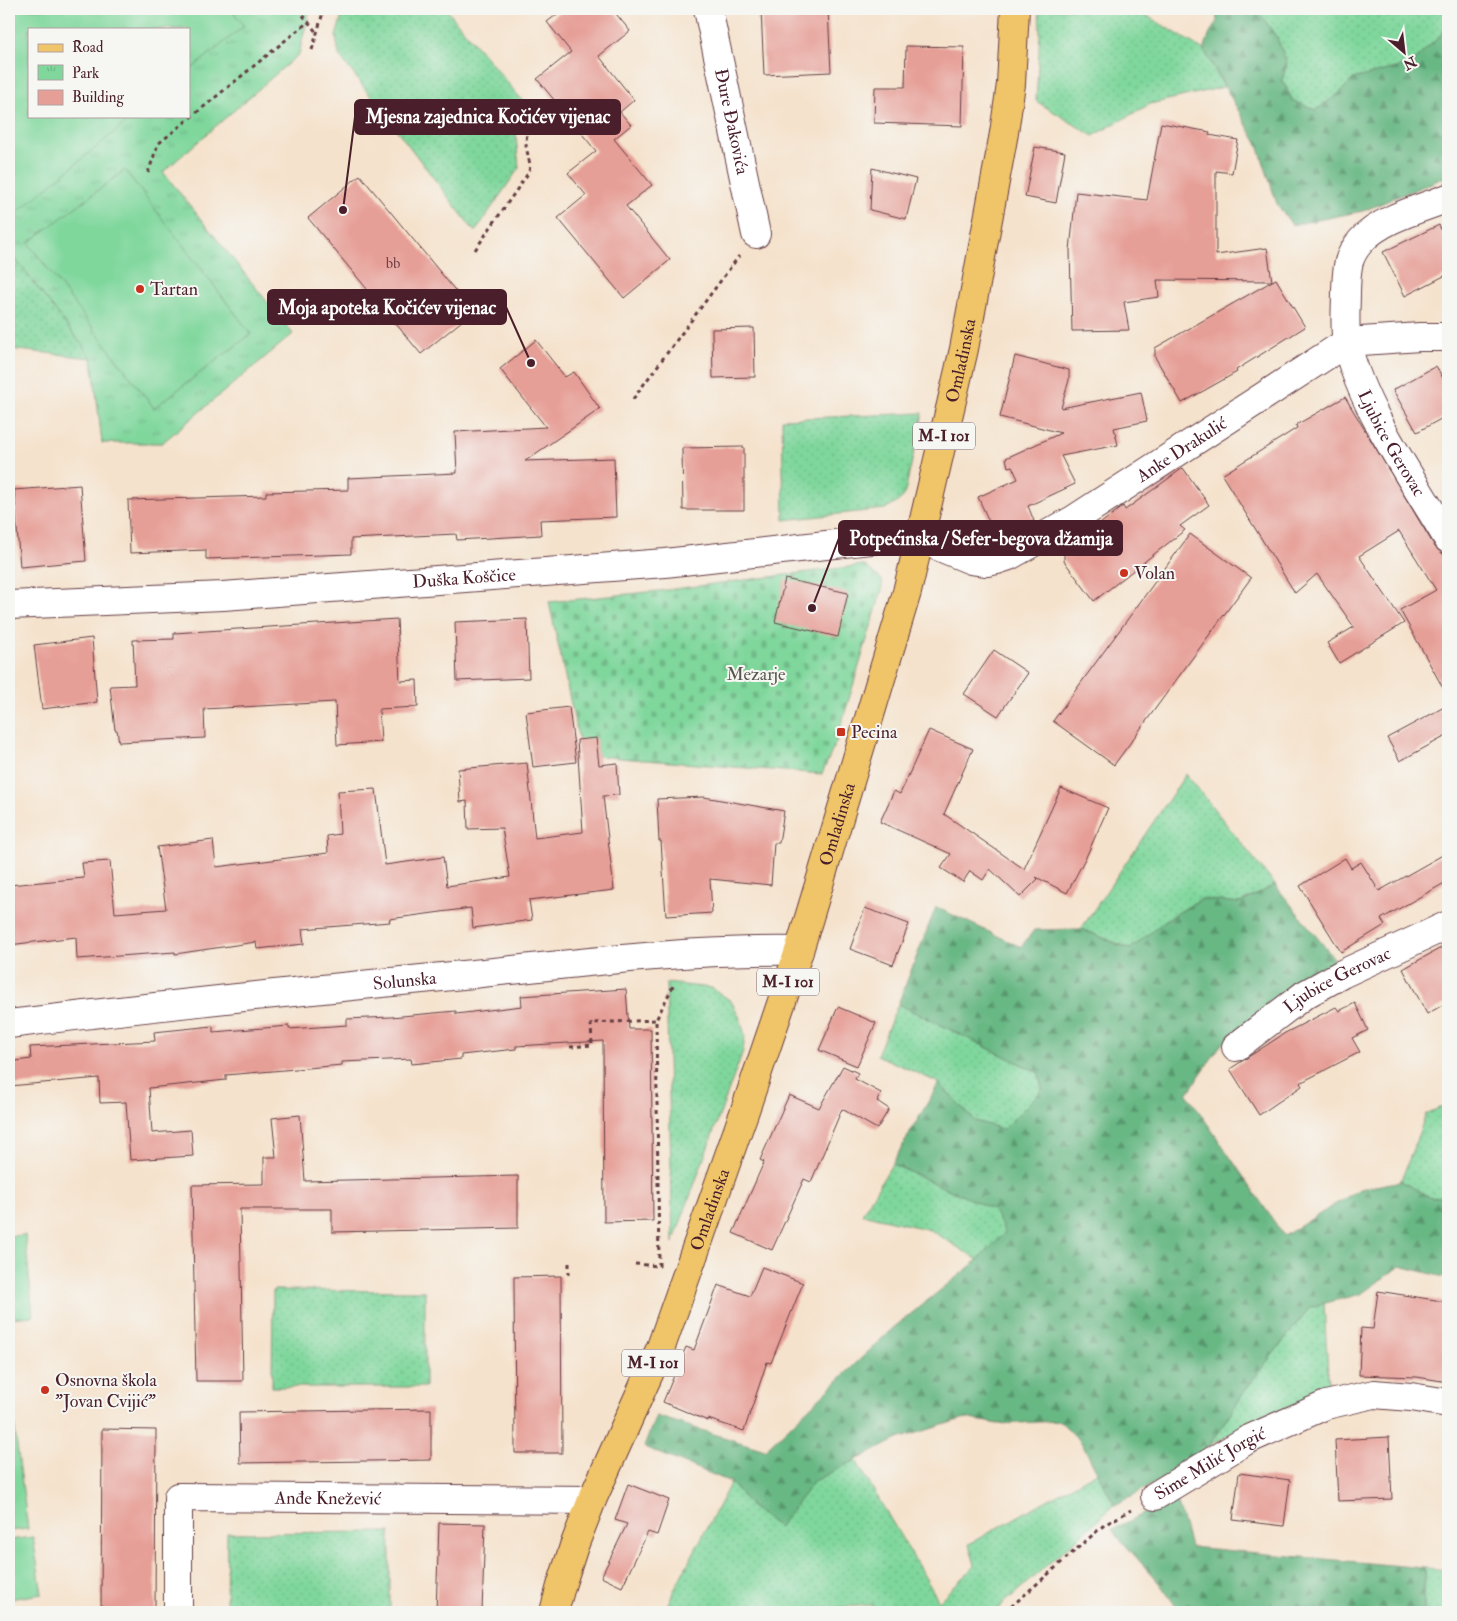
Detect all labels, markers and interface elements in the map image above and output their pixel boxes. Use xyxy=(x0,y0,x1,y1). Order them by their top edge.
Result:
legend xyxy=(28,28,190,118)
north arrow xyxy=(1380,28,1430,78)
text: Road xyxy=(72,38,104,57)
text: N xyxy=(1400,52,1420,74)
text: Park xyxy=(72,64,99,83)
street label: Đure Đakovića xyxy=(709,66,755,177)
text: Building xyxy=(72,88,124,107)
callout: Mjesna zajednica Kočićev vijenac xyxy=(355,100,620,134)
text: Mjesna zajednica Kočićev vijenac xyxy=(364,105,611,129)
house number: bb xyxy=(386,254,400,273)
place label: Tartan xyxy=(150,278,198,301)
marker: Tartan xyxy=(134,283,146,295)
callout: Moja apoteka Kočićev vijenac xyxy=(268,290,506,324)
text: Moja apoteka Kočićev vijenac xyxy=(277,296,496,321)
street label: Omladinska xyxy=(940,316,981,405)
street label: Ljubice Gerovac xyxy=(1353,386,1431,501)
street label: Anke Drakulić xyxy=(1131,411,1232,488)
road number: M-I 101 xyxy=(913,422,975,450)
callout: Potpećinska / Sefer-begova džamija xyxy=(839,521,1122,555)
text: Potpećinska / Sefer-begova džamija xyxy=(849,527,1114,552)
place label: Volan xyxy=(1134,562,1175,585)
street label: Duška Koščice xyxy=(412,563,517,593)
marker: Volan xyxy=(1118,567,1130,579)
park label: Mezarje xyxy=(726,663,786,686)
place label: Pecina xyxy=(851,721,898,744)
marker: Pecina xyxy=(835,726,847,738)
street label: Omladinska xyxy=(814,779,861,869)
street label: Ljubice Gerovac xyxy=(1279,942,1394,1018)
street label: Solunska xyxy=(372,966,438,995)
road number: M-I 101 xyxy=(757,969,819,996)
street label: Omladinska xyxy=(685,1165,735,1254)
road number: M-I 101 xyxy=(622,1350,684,1376)
place label: Osnovna škola "Jovan Cvijić" xyxy=(55,1369,157,1413)
marker: Osnovna škola "Jovan Cvijić" xyxy=(39,1384,51,1396)
street label: Sime Milić Jorgić xyxy=(1150,1421,1270,1505)
street label: Anđe Knežević xyxy=(274,1486,382,1510)

